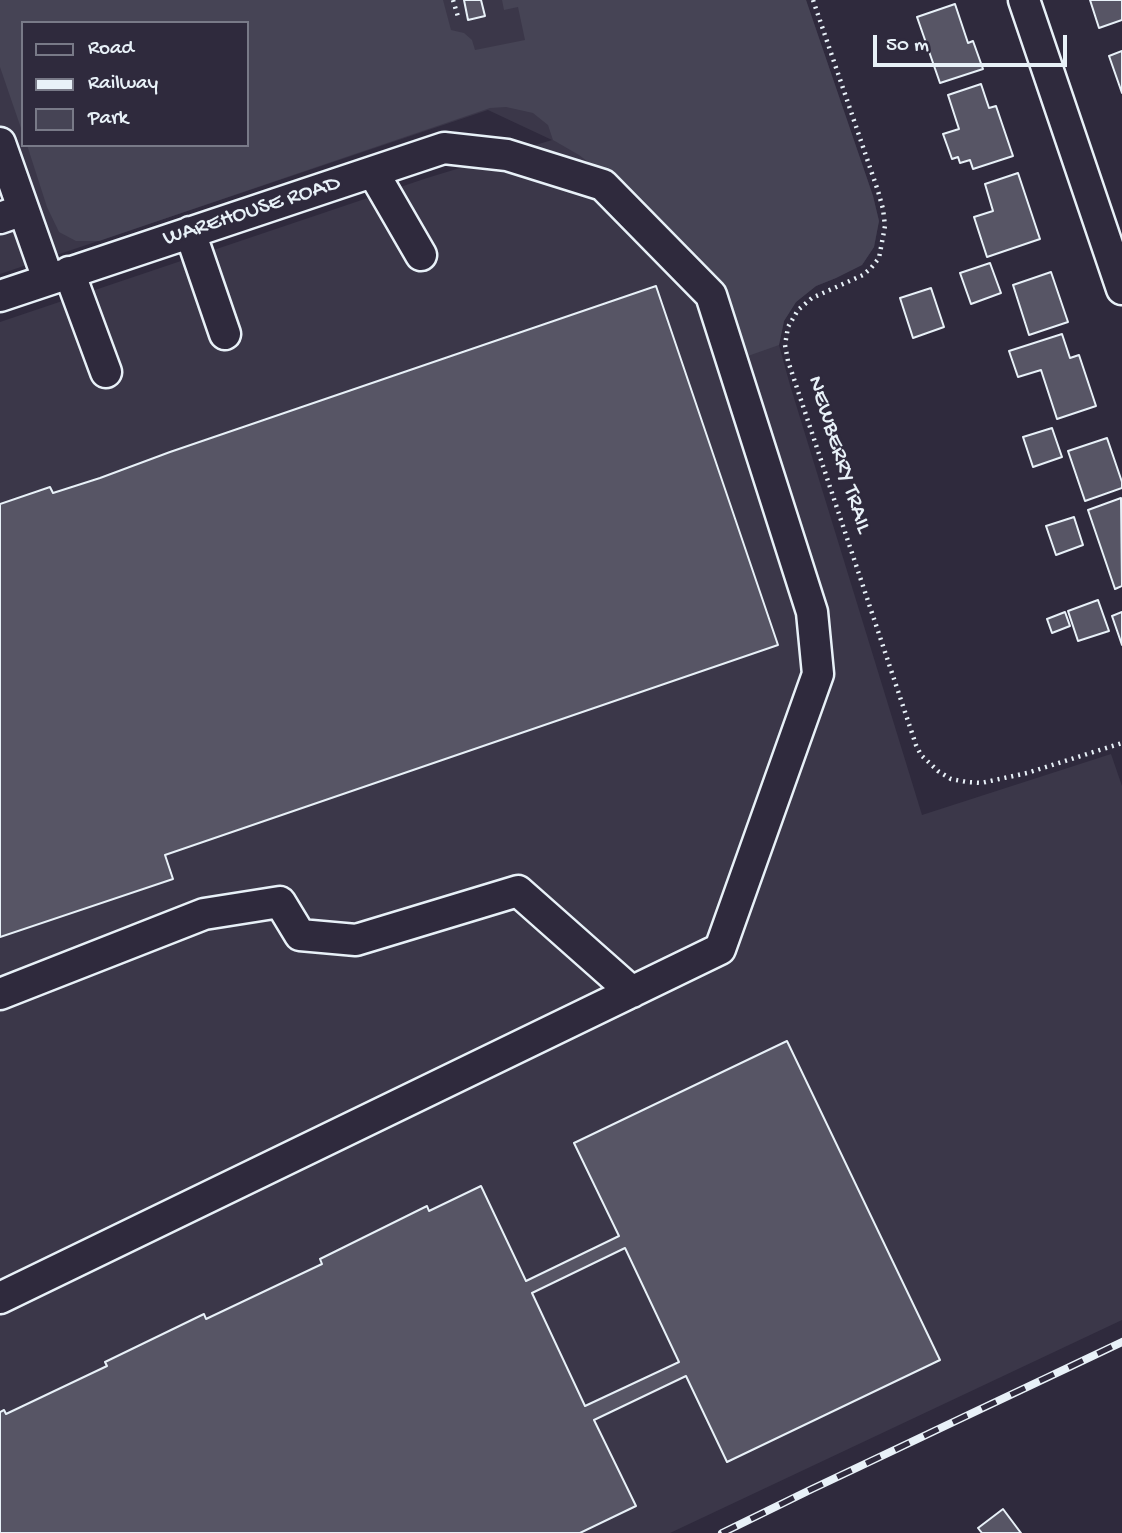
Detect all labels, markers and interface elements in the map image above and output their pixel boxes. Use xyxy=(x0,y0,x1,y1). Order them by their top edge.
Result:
legend xyxy=(21,21,248,147)
scale bar xyxy=(877,21,1071,65)
text: 50 m xyxy=(886,34,929,59)
text: Road xyxy=(88,37,134,62)
text: Railway xyxy=(88,72,158,97)
text: Park xyxy=(88,107,128,132)
street label: WAREHOUSE ROAD xyxy=(160,170,344,254)
street label: NEWBERRY TRAIL xyxy=(800,373,876,537)

